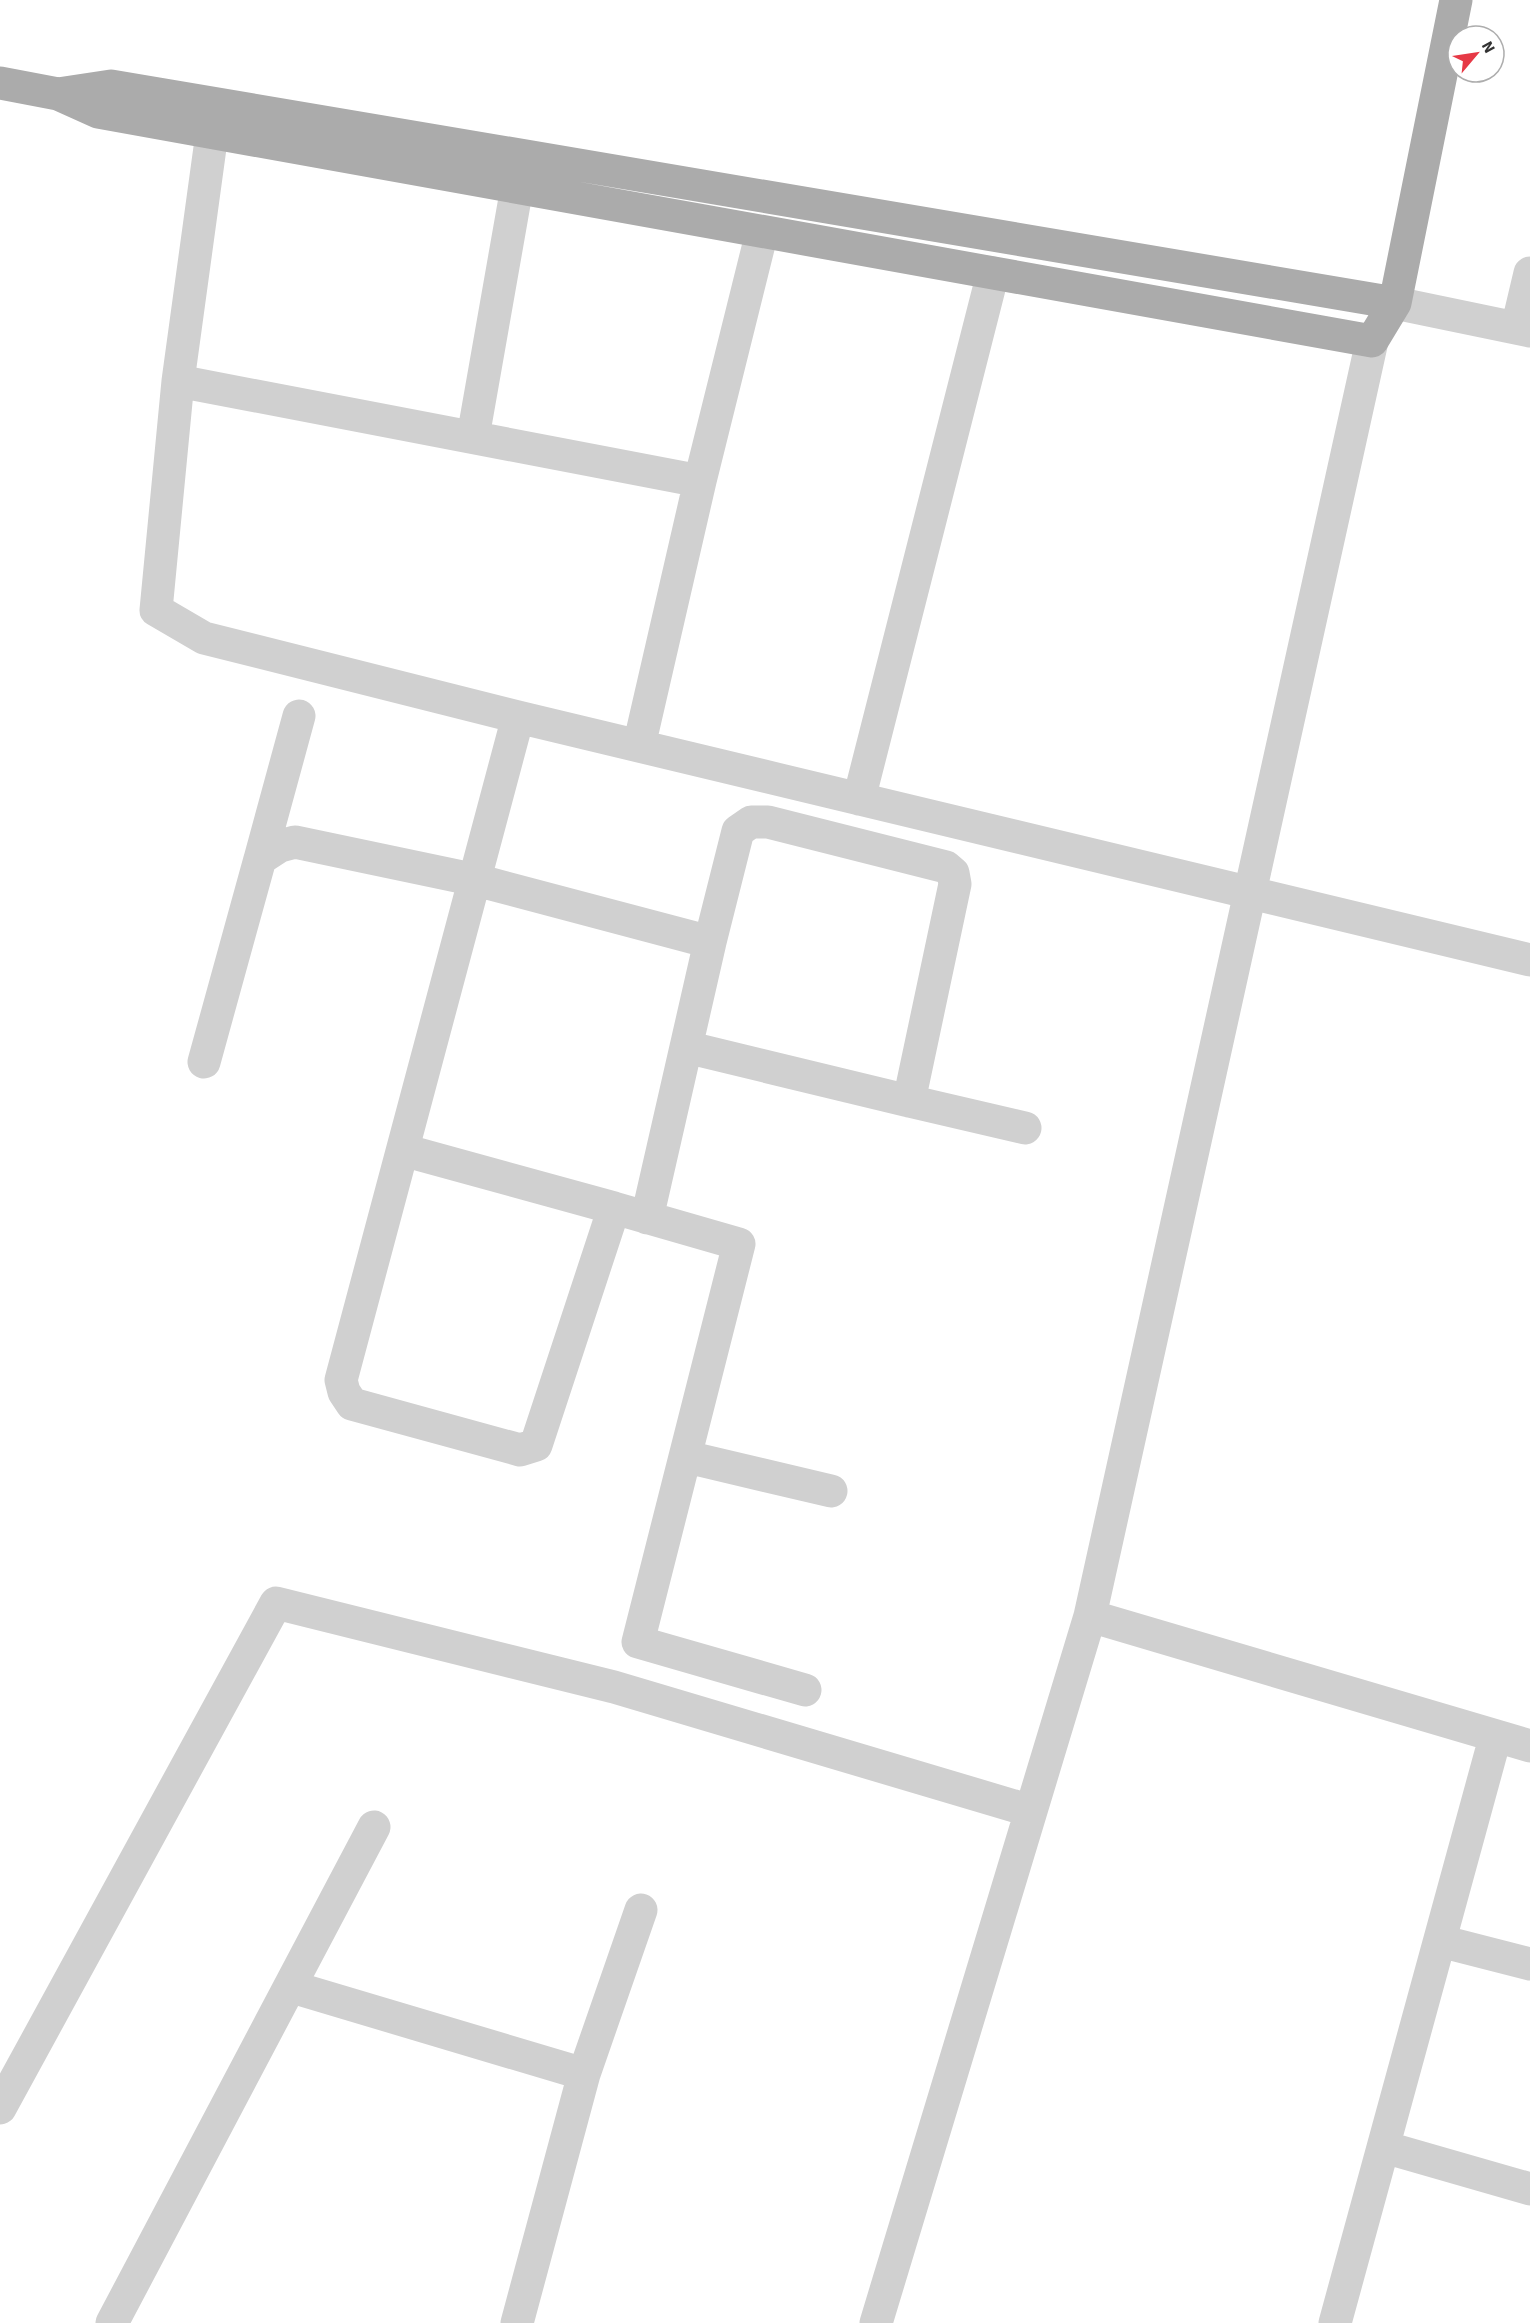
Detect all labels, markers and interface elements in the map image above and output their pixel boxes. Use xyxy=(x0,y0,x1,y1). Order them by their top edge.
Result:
north arrow xyxy=(1446,24,1506,84)
text: N xyxy=(1476,37,1500,57)

